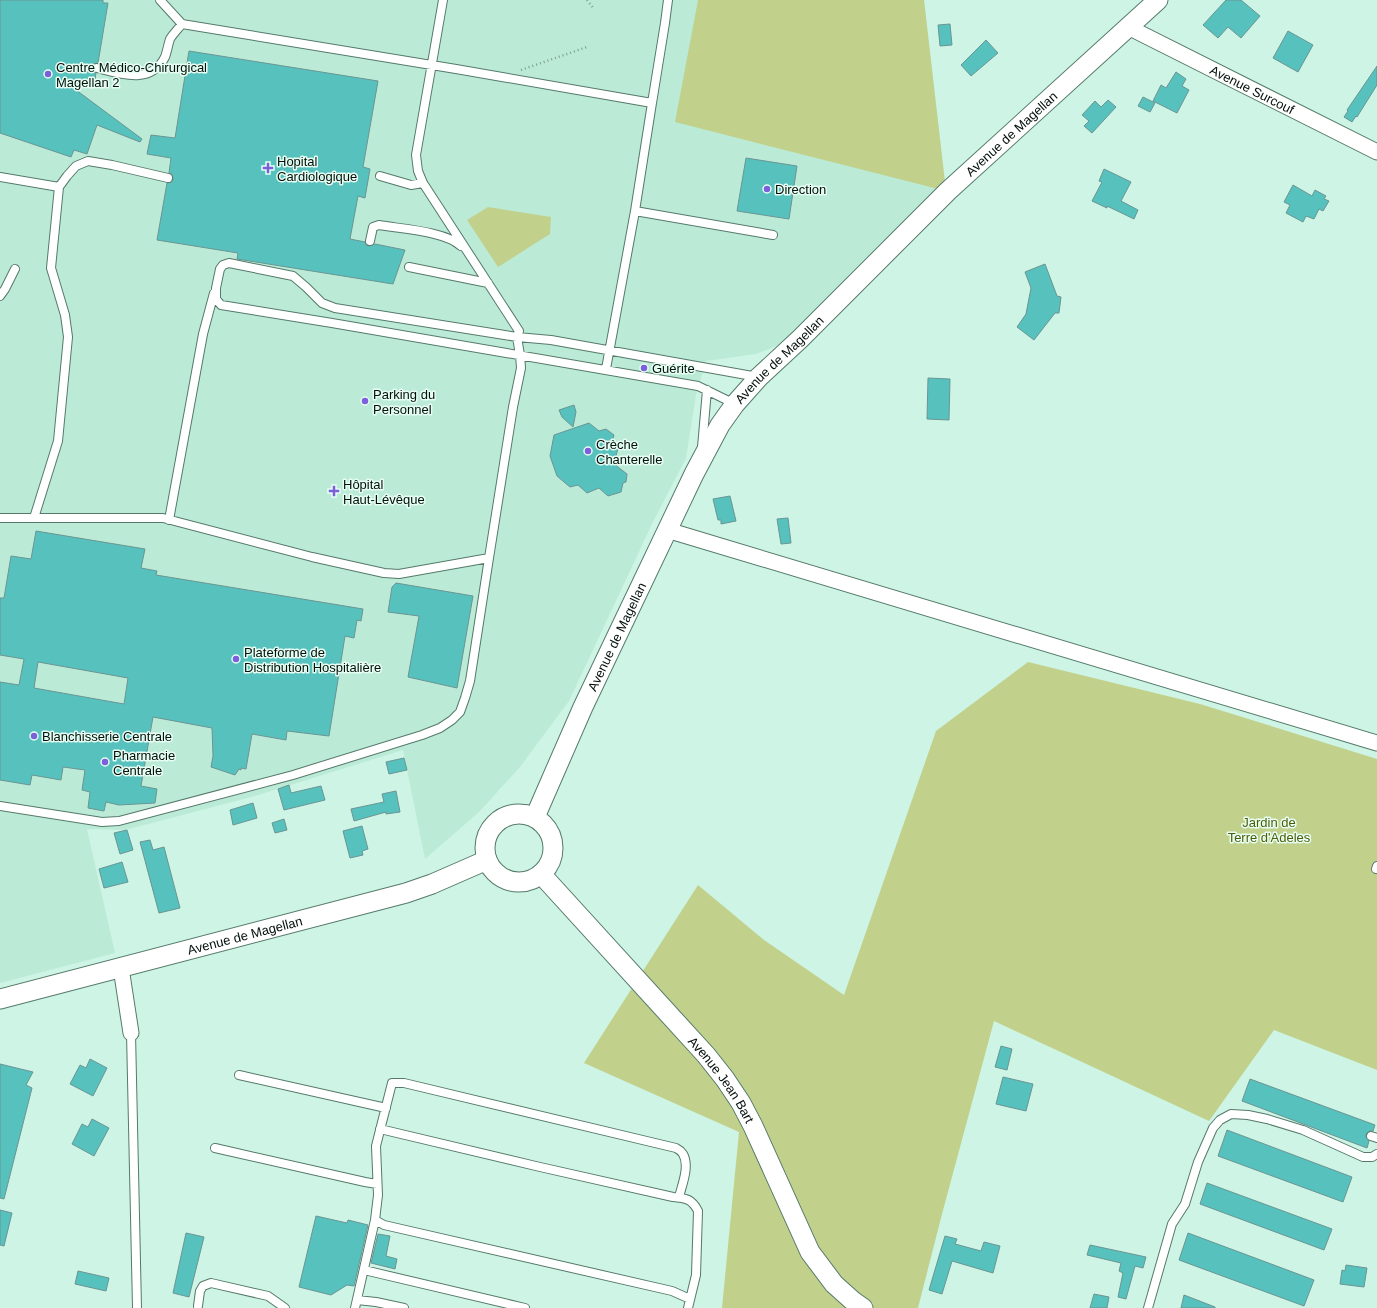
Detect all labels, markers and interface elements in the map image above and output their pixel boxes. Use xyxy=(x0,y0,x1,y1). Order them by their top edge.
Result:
place label: Centre Médico-Chirurgical Magellan 2 xyxy=(56,60,207,90)
street label: Avenue Surcouf xyxy=(1207,62,1297,117)
marker: Centre Médico-Chirurgical Magellan 2 xyxy=(43,69,53,79)
street label: Avenue de Magellan xyxy=(963,89,1060,179)
place label: Hopital Cardiologique xyxy=(277,154,357,184)
marker: Hopital Cardiologique xyxy=(262,162,274,174)
place label: Direction xyxy=(775,182,826,197)
marker: Direction xyxy=(762,184,772,194)
street label: Avenue de Magellan xyxy=(732,313,827,407)
place label: Guérite xyxy=(652,361,695,376)
marker: Guérite xyxy=(639,363,649,373)
place label: Parking du Personnel xyxy=(373,387,435,417)
marker: Parking du Personnel xyxy=(360,396,370,406)
place label: Crèche Chanterelle xyxy=(596,437,663,467)
marker: Crèche Chanterelle xyxy=(583,446,593,456)
place label: Hôpital Haut-Lévêque xyxy=(343,477,425,507)
marker: Hôpital Haut-Lévêque xyxy=(328,485,340,497)
street label: Avenue de Magellan xyxy=(585,580,649,693)
place label: Plateforme de Distribution Hospitalière xyxy=(244,645,381,675)
marker: Plateforme de Distribution Hospitalière xyxy=(231,654,241,664)
place label: Blanchisserie Centrale xyxy=(42,729,172,744)
marker: Blanchisserie Centrale xyxy=(29,731,39,741)
place label: Pharmacie Centrale xyxy=(113,748,175,778)
marker: Pharmacie Centrale xyxy=(100,757,110,767)
park label: Jardin de Terre d'Adeles xyxy=(1228,815,1311,845)
street label: Avenue de Magellan xyxy=(186,913,304,958)
street label: Avenue Jean Bart xyxy=(685,1034,757,1126)

